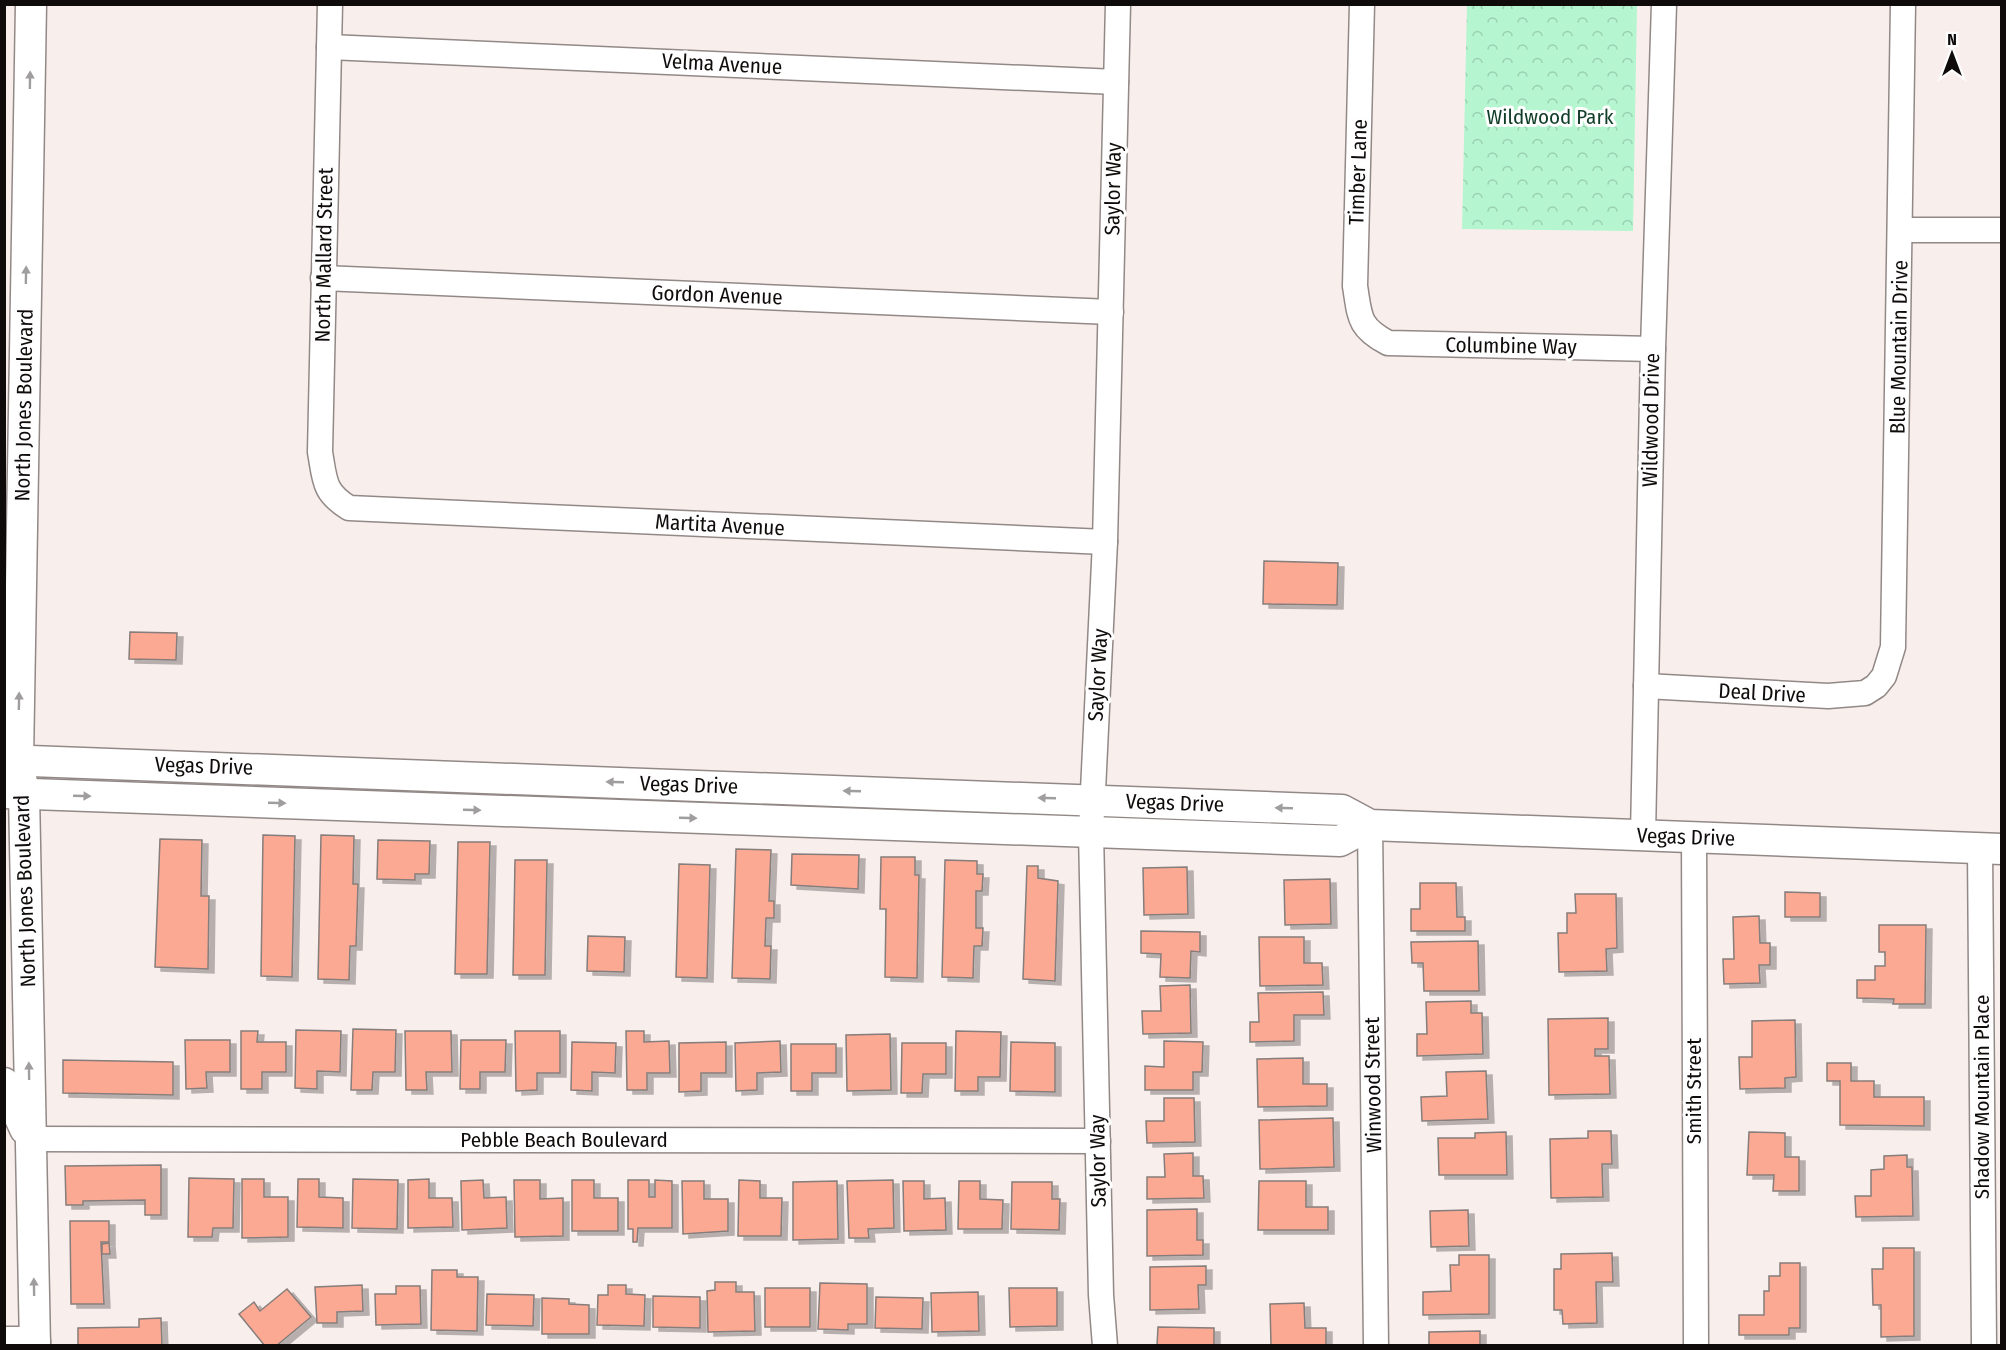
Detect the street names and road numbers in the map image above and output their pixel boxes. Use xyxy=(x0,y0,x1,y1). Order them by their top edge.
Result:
street label: Velma Avenue xyxy=(661,48,783,80)
street label: Timber Lane xyxy=(1343,119,1373,225)
street label: Saylor Way xyxy=(1099,142,1127,236)
street label: North Mallard Street xyxy=(309,167,339,343)
street label: Blue Mountain Drive xyxy=(1884,260,1914,434)
street label: Gordon Avenue xyxy=(651,280,783,310)
street label: North Jones Boulevard xyxy=(9,308,39,502)
street label: Columbine Way xyxy=(1445,332,1577,360)
street label: Wildwood Drive xyxy=(1637,353,1665,487)
street label: Martita Avenue xyxy=(655,509,785,541)
street label: Saylor Way xyxy=(1083,627,1113,722)
street label: Deal Drive xyxy=(1718,678,1806,708)
street label: Vegas Drive xyxy=(154,751,254,781)
street label: Vegas Drive xyxy=(639,770,739,800)
street label: Vegas Drive xyxy=(1125,788,1225,818)
street label: North Jones Boulevard xyxy=(9,794,41,988)
street label: Vegas Drive xyxy=(1636,822,1736,852)
street label: Shadow Mountain Place xyxy=(1969,995,1995,1199)
street label: Winwood Street xyxy=(1359,1017,1387,1153)
street label: Smith Street xyxy=(1681,1038,1707,1144)
street label: Saylor Way xyxy=(1084,1114,1112,1208)
street label: Pebble Beach Boulevard xyxy=(460,1127,668,1153)

